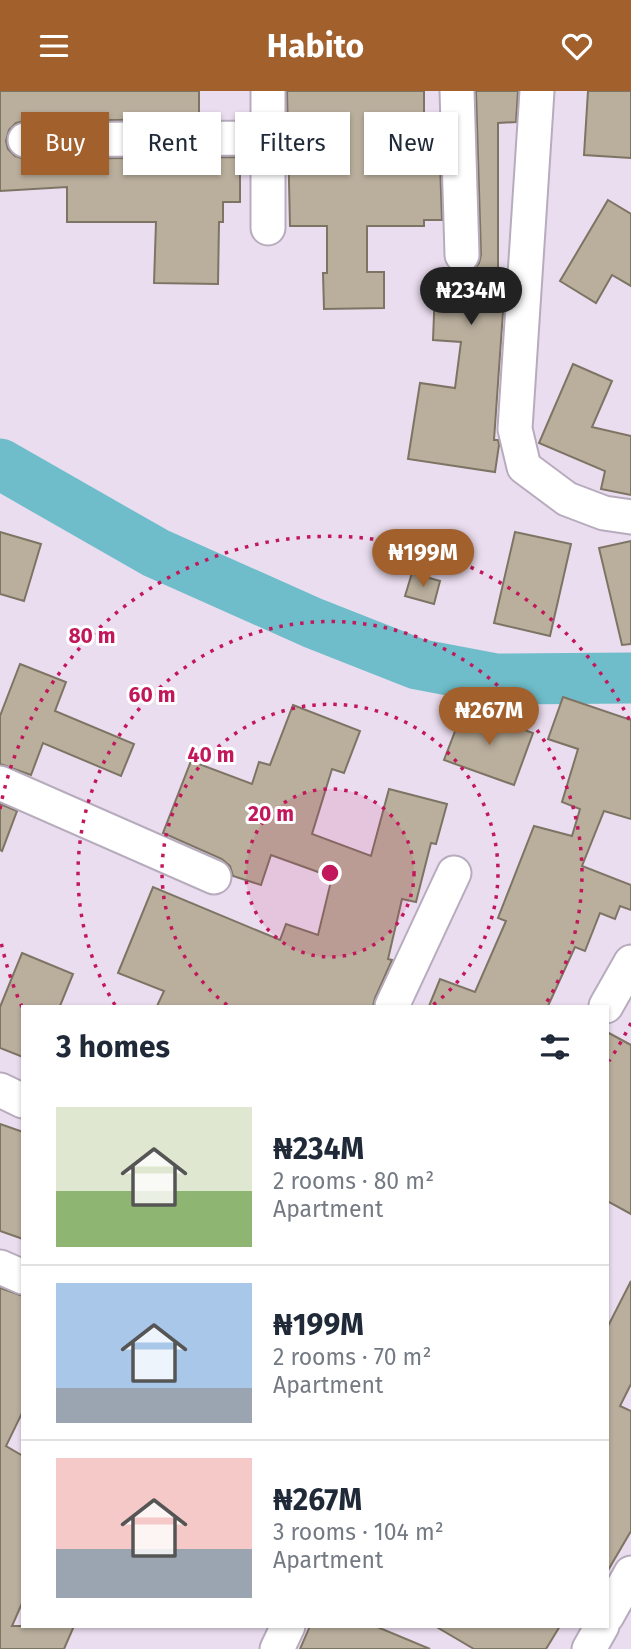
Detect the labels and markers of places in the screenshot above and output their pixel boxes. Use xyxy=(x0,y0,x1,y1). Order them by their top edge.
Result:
pin: ₦234M xyxy=(422,267,520,327)
pin: ₦199M xyxy=(374,529,472,589)
pin: ₦267M xyxy=(440,687,538,747)
centre of rings xyxy=(318,861,342,885)

